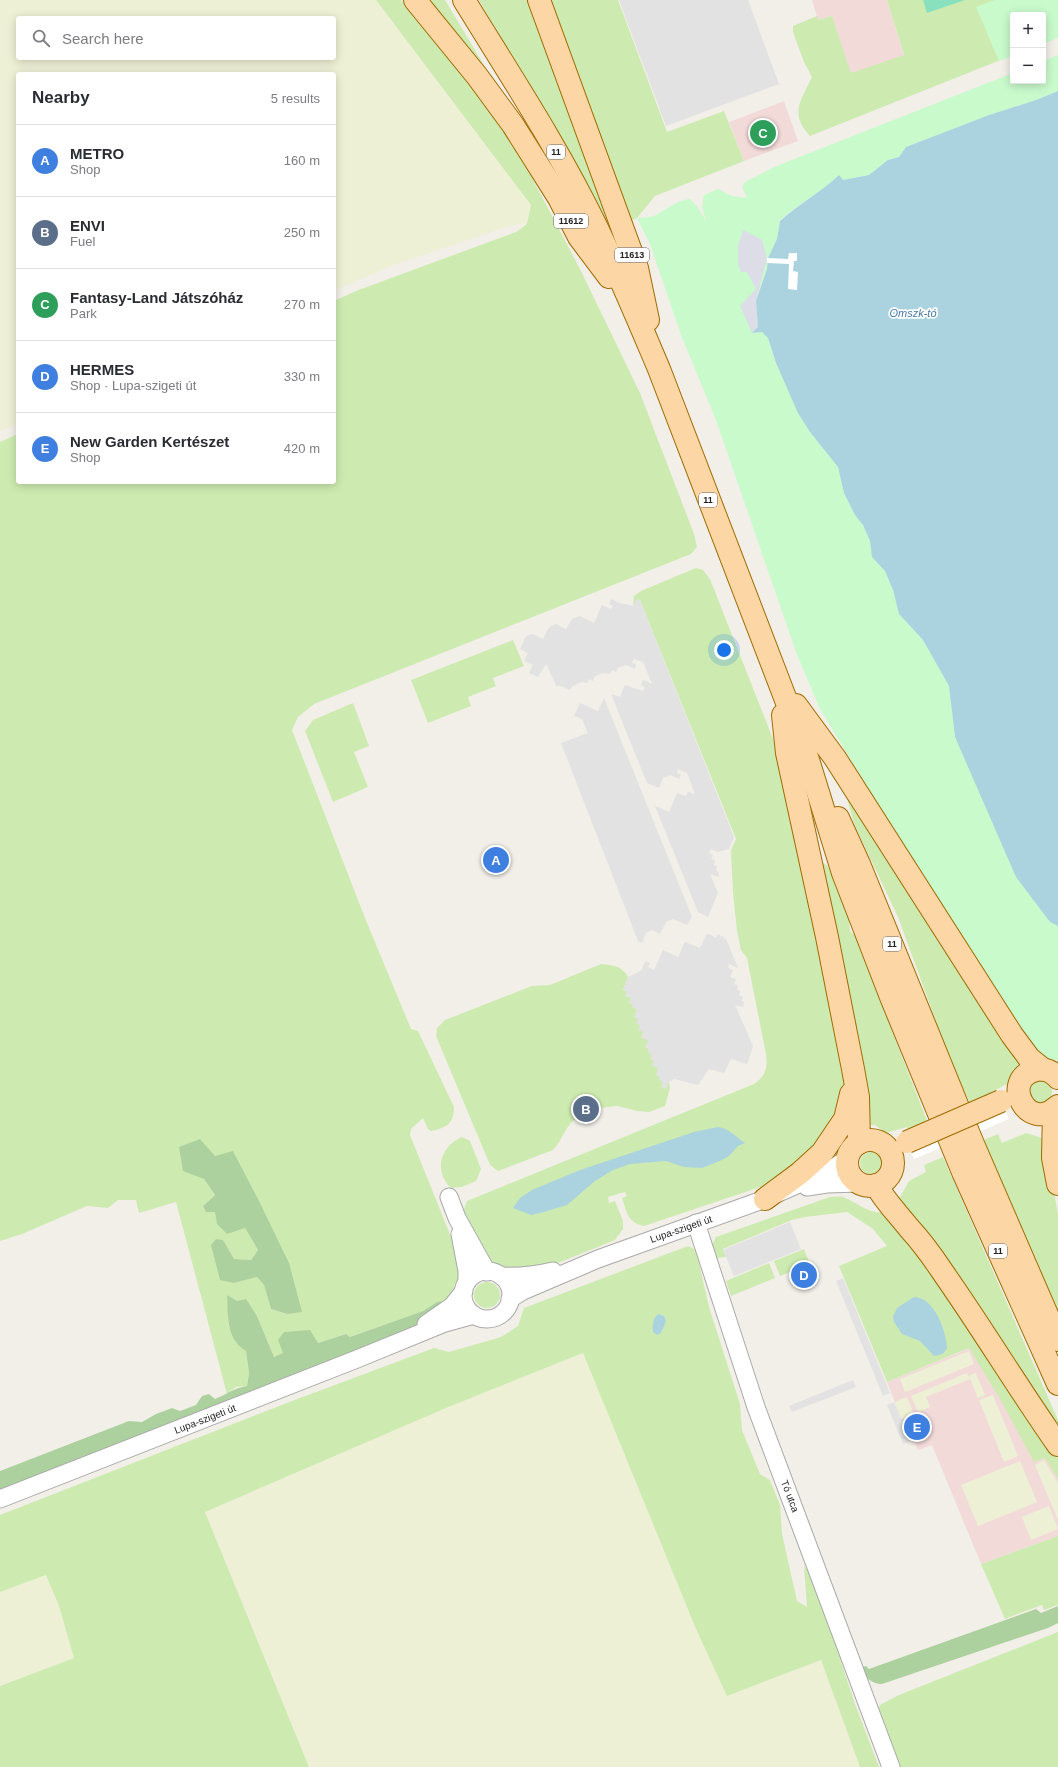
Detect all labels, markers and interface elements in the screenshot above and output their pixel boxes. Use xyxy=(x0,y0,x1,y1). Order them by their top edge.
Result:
map controls xyxy=(1010,12,1046,84)
button: + xyxy=(1010,12,1046,48)
search box xyxy=(16,16,336,60)
icon: search xyxy=(30,27,52,49)
text: Search here xyxy=(62,30,144,47)
button: − xyxy=(1010,48,1046,84)
text: Nearby xyxy=(32,88,90,107)
text: 5 results xyxy=(271,91,320,106)
pin: C xyxy=(750,118,776,148)
text: METRO xyxy=(70,145,124,162)
road number: 11 xyxy=(547,145,565,159)
text: A xyxy=(40,153,50,168)
text: 160 m xyxy=(284,153,320,168)
text: Shop xyxy=(70,162,100,177)
road number: 11612 xyxy=(554,214,588,228)
text: ENVI xyxy=(70,217,105,234)
text: B xyxy=(40,225,50,240)
text: 250 m xyxy=(284,225,320,240)
text: Fuel xyxy=(70,234,95,249)
road number: 11613 xyxy=(615,248,649,262)
text: Fantasy-Land Játszóház xyxy=(70,289,243,306)
text: C xyxy=(40,297,50,312)
text: 270 m xyxy=(284,297,320,312)
text: Park xyxy=(70,306,97,321)
water label: Omszk-tó xyxy=(889,307,937,319)
text: HERMES xyxy=(70,361,134,378)
text: D xyxy=(40,369,50,384)
text: 330 m xyxy=(284,369,320,384)
text: Shop · Lupa-szigeti út xyxy=(70,378,196,393)
text: New Garden Kertészet xyxy=(70,433,229,450)
text: E xyxy=(41,441,49,456)
text: 420 m xyxy=(284,441,320,456)
text: Shop xyxy=(70,450,100,465)
road number: 11 xyxy=(699,493,717,507)
your location xyxy=(714,640,734,660)
pin: A xyxy=(483,845,509,875)
road number: 11 xyxy=(883,937,901,951)
pin: B xyxy=(573,1094,599,1124)
street label: Lupa-szigeti út xyxy=(648,1213,714,1245)
road number: 11 xyxy=(989,1244,1007,1258)
pin: D xyxy=(791,1260,817,1290)
street label: Lupa-szigeti út xyxy=(173,1402,238,1436)
pin: E xyxy=(904,1412,930,1442)
street label: Tó utca xyxy=(779,1478,801,1514)

